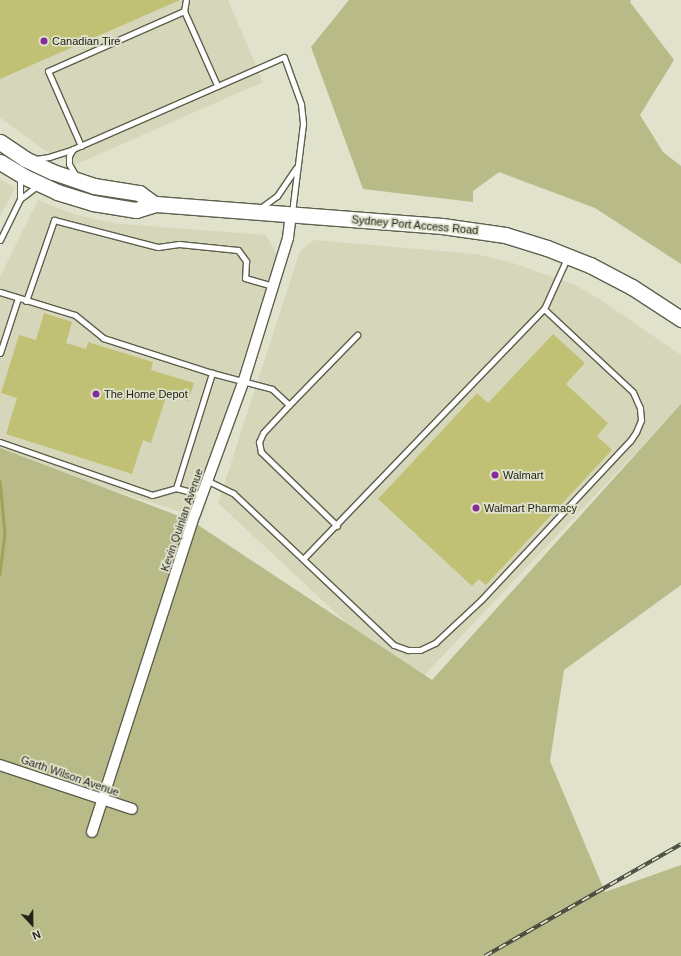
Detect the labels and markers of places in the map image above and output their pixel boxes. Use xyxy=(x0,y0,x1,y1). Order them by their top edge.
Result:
place label: Canadian Tire xyxy=(52,34,121,48)
marker: Canadian Tire xyxy=(39,36,49,46)
place label: The Home Depot xyxy=(104,387,188,401)
marker: The Home Depot xyxy=(91,389,101,399)
place label: Walmart xyxy=(503,468,544,482)
marker: Walmart xyxy=(490,470,500,480)
place label: Walmart Pharmacy xyxy=(484,501,577,515)
marker: Walmart Pharmacy xyxy=(471,503,481,513)

